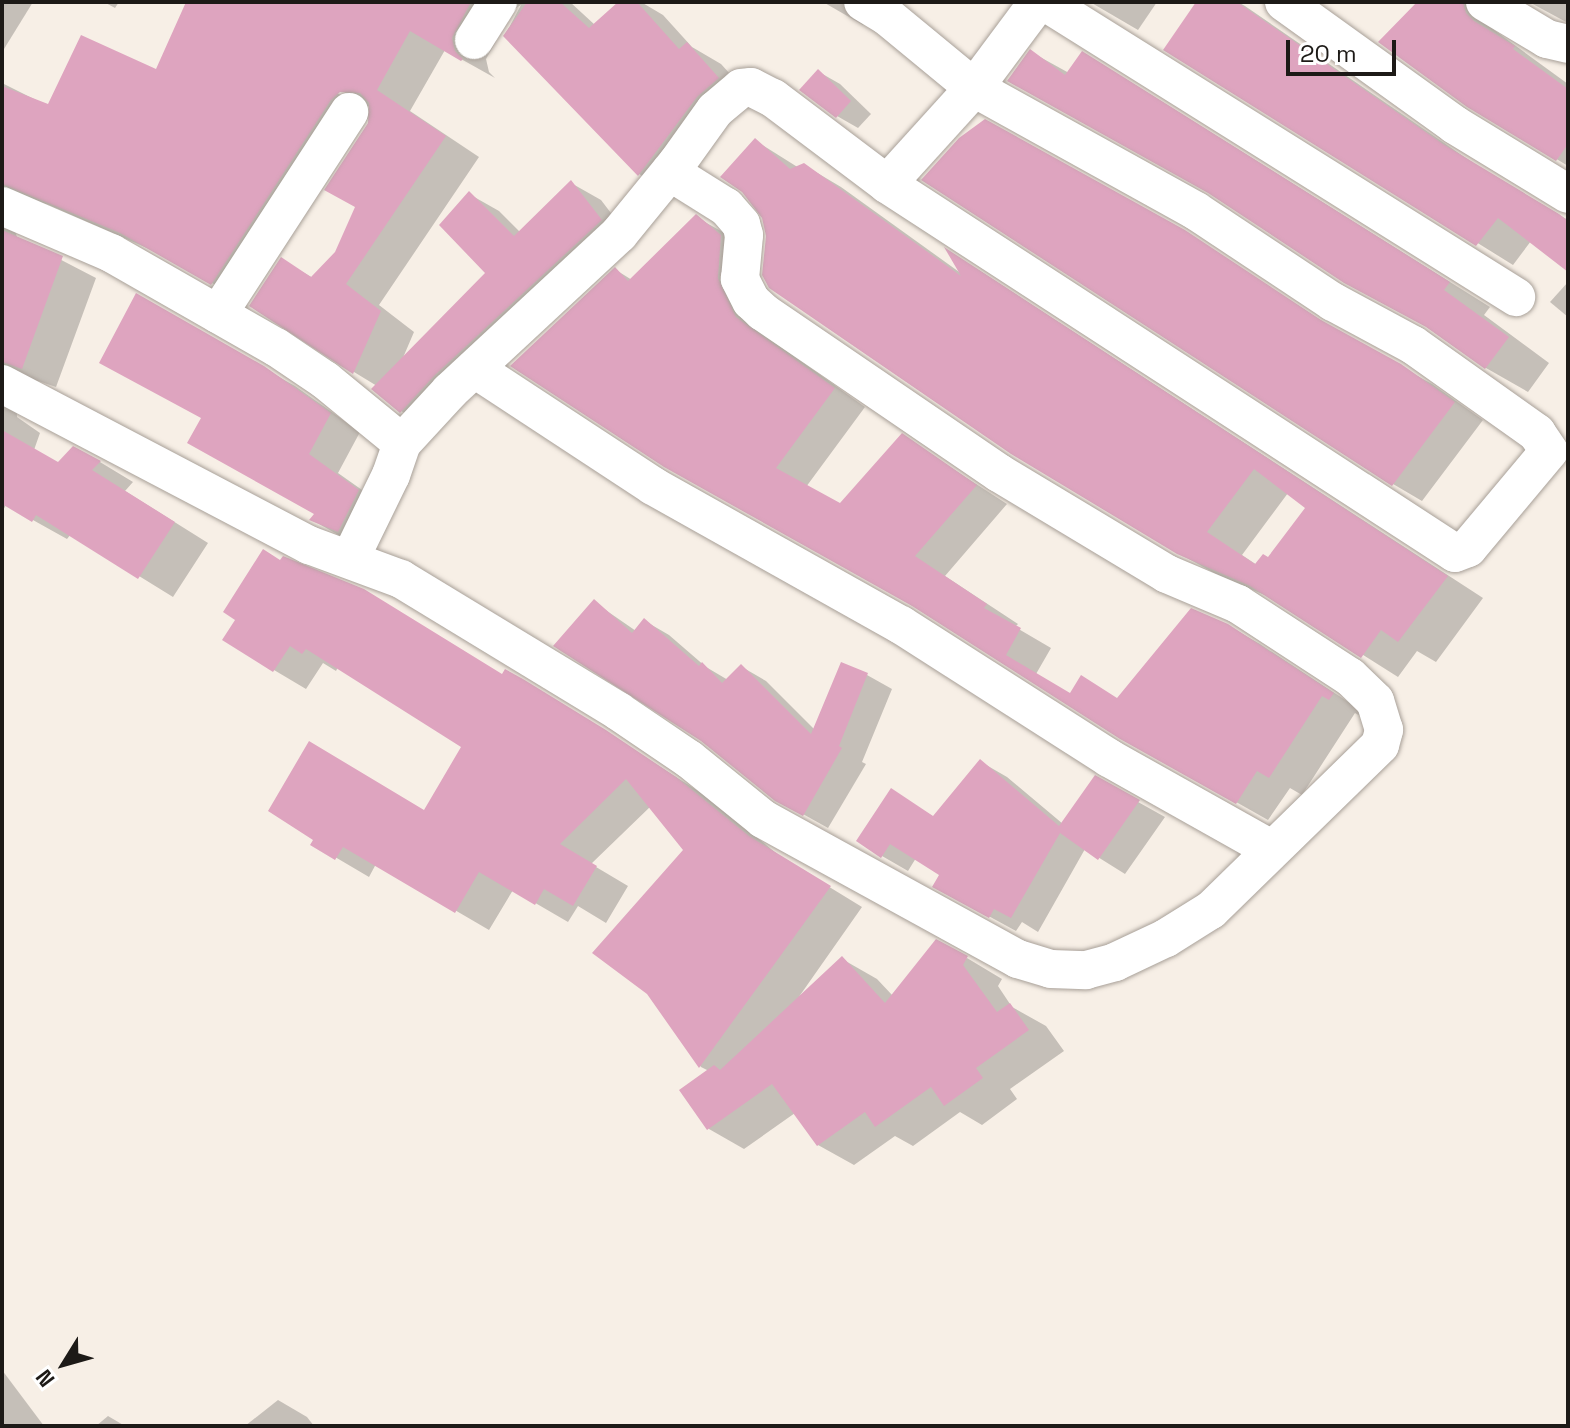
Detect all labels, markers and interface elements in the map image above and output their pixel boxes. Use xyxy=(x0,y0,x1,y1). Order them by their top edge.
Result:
scale bar xyxy=(1290,24,1400,74)
text: 20 m xyxy=(1300,38,1357,69)
north arrow xyxy=(24,1324,104,1404)
text: N xyxy=(29,1364,60,1393)

